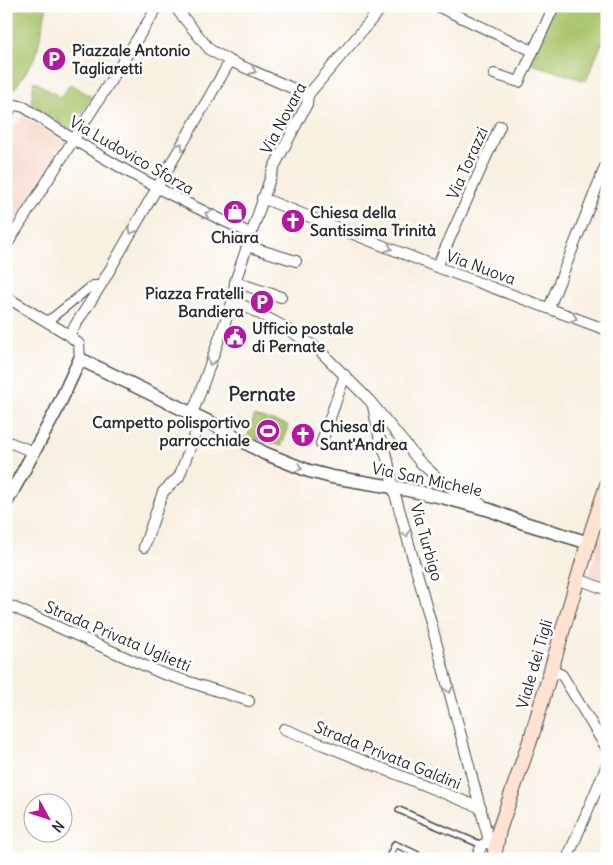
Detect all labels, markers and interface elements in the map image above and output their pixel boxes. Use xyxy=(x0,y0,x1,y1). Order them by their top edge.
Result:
place label: Piazzale Antonio Tagliaretti xyxy=(72,40,190,79)
parking icon: Piazzale Antonio Tagliaretti xyxy=(41,46,67,72)
one-way arrow xyxy=(248,65,257,75)
street label: Via Novara xyxy=(256,79,310,157)
street label: Via Ludovico Sforza xyxy=(66,111,198,199)
street label: Via Torazzi xyxy=(442,124,492,202)
one-way arrow xyxy=(174,143,184,152)
shop icon: Chiara xyxy=(222,199,248,225)
place label: Chiesa della Santissima Trinità xyxy=(310,202,436,240)
church icon: Chiesa della Santissima Trinità xyxy=(280,208,306,234)
one-way arrow xyxy=(204,210,213,220)
one-way arrow xyxy=(128,225,138,234)
place label: Chiara xyxy=(211,227,259,247)
one-way arrow xyxy=(384,242,393,252)
street label: Via Nuova xyxy=(443,245,519,289)
place label: Piazza Fratelli Bandiera xyxy=(145,283,244,321)
parking icon: Piazza Fratelli Bandiera xyxy=(249,289,275,315)
one-way arrow xyxy=(569,311,578,322)
place label: Ufficio postale di Pernate xyxy=(252,318,354,356)
public building icon: Ufficio postale di Pernate xyxy=(222,324,248,350)
one-way arrow xyxy=(207,357,217,366)
district label: Pernate xyxy=(229,382,295,406)
place label: Campetto polisportivo parrocchiale xyxy=(92,412,250,451)
place label: Chiesa di Sant'Andrea xyxy=(320,416,408,454)
sports icon: Campetto polisportivo parrocchiale xyxy=(255,418,281,444)
church icon: Chiesa di Sant'Andrea xyxy=(290,422,316,448)
street label: Via San Michele xyxy=(370,458,484,500)
one-way arrow xyxy=(294,462,303,472)
street label: Via Turbigo xyxy=(406,501,448,583)
one-way arrow xyxy=(401,529,411,537)
street label: Strada Privata Uglietti xyxy=(42,596,194,676)
street label: Viale dei Tigli xyxy=(512,617,556,711)
one-way arrow xyxy=(443,686,454,695)
street label: Strada Privata Galdini xyxy=(312,716,464,794)
north arrow xyxy=(22,792,72,842)
text: N xyxy=(48,817,68,836)

